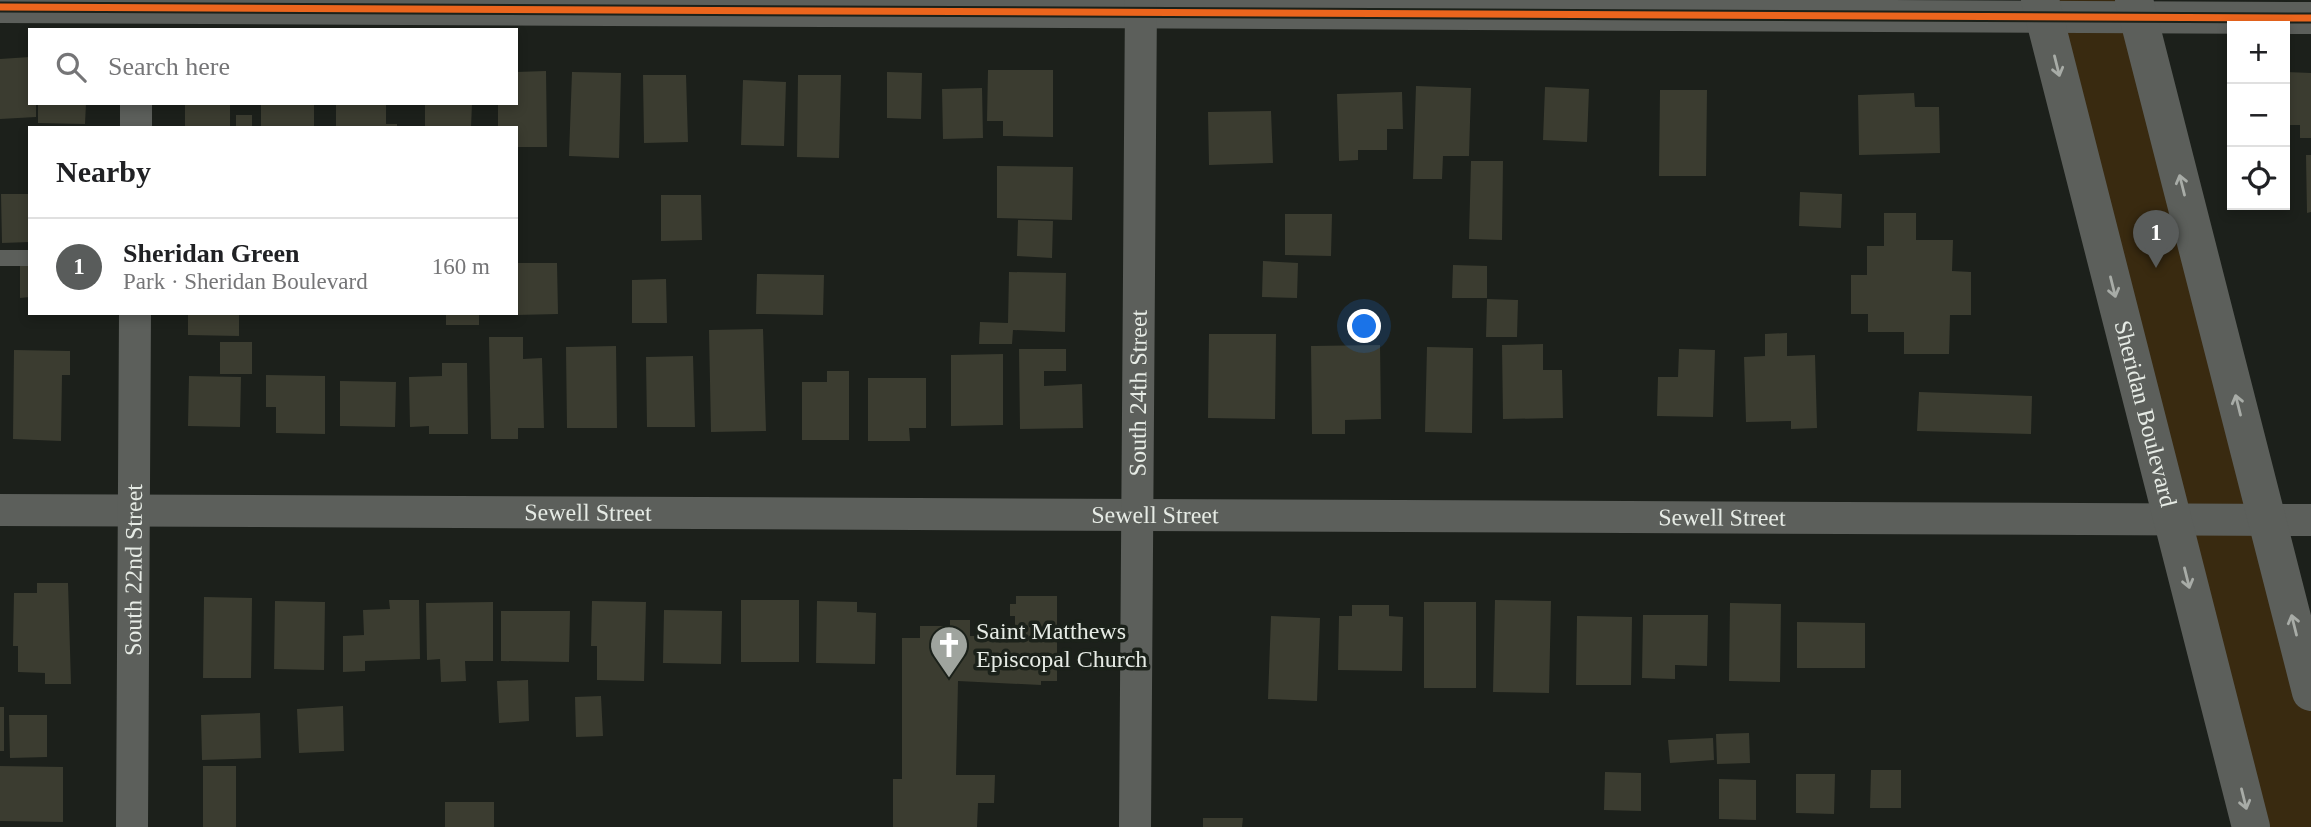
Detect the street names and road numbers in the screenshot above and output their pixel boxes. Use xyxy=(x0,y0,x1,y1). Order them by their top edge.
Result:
street label: South 24th Street xyxy=(1125,309,1152,476)
street label: Sheridan Boulevard xyxy=(2109,318,2182,510)
street label: South 22nd Street xyxy=(120,484,147,656)
street label: Sewell Street xyxy=(524,499,652,526)
street label: Sewell Street xyxy=(1091,502,1219,528)
street label: Sewell Street xyxy=(1658,504,1786,531)

